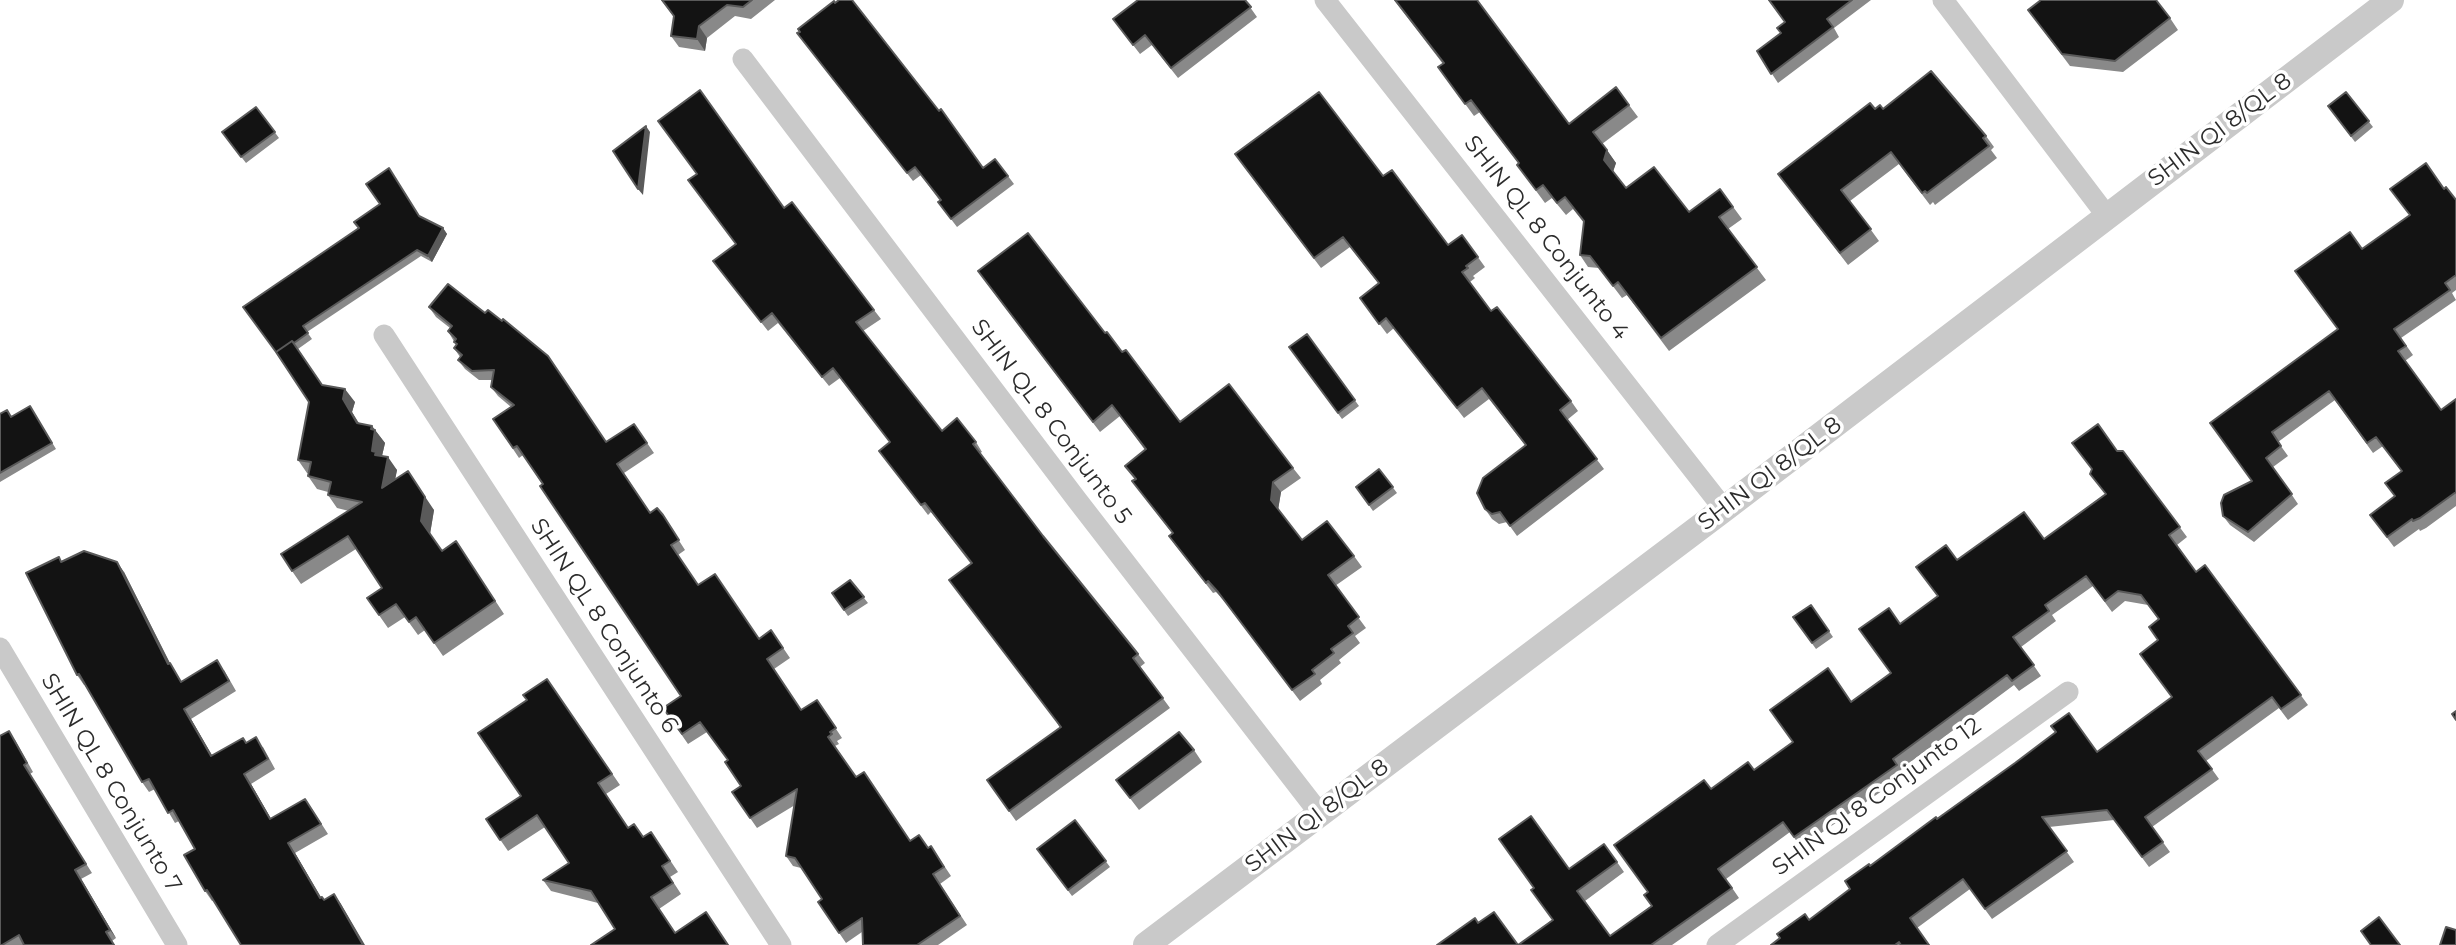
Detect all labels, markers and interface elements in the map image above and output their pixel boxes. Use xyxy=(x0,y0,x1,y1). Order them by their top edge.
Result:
street label: SHIN QI 8/QL 8 xyxy=(2143,67,2297,193)
street label: SHIN QL 8 Conjunto 4 xyxy=(1458,130,1634,346)
street label: SHIN QL 8 Conjunto 5 xyxy=(965,314,1137,530)
street label: SHIN QI 8/QL 8 xyxy=(1693,411,1847,537)
street label: SHIN QL 8 Conjunto 6 xyxy=(524,513,684,739)
street label: SHIN QL 8 Conjunto 7 xyxy=(35,669,187,897)
street label: SHIN QI 8 Conjunto 12 xyxy=(1767,712,1987,882)
street label: SHIN QI 8/QL 8 xyxy=(1240,753,1394,879)

